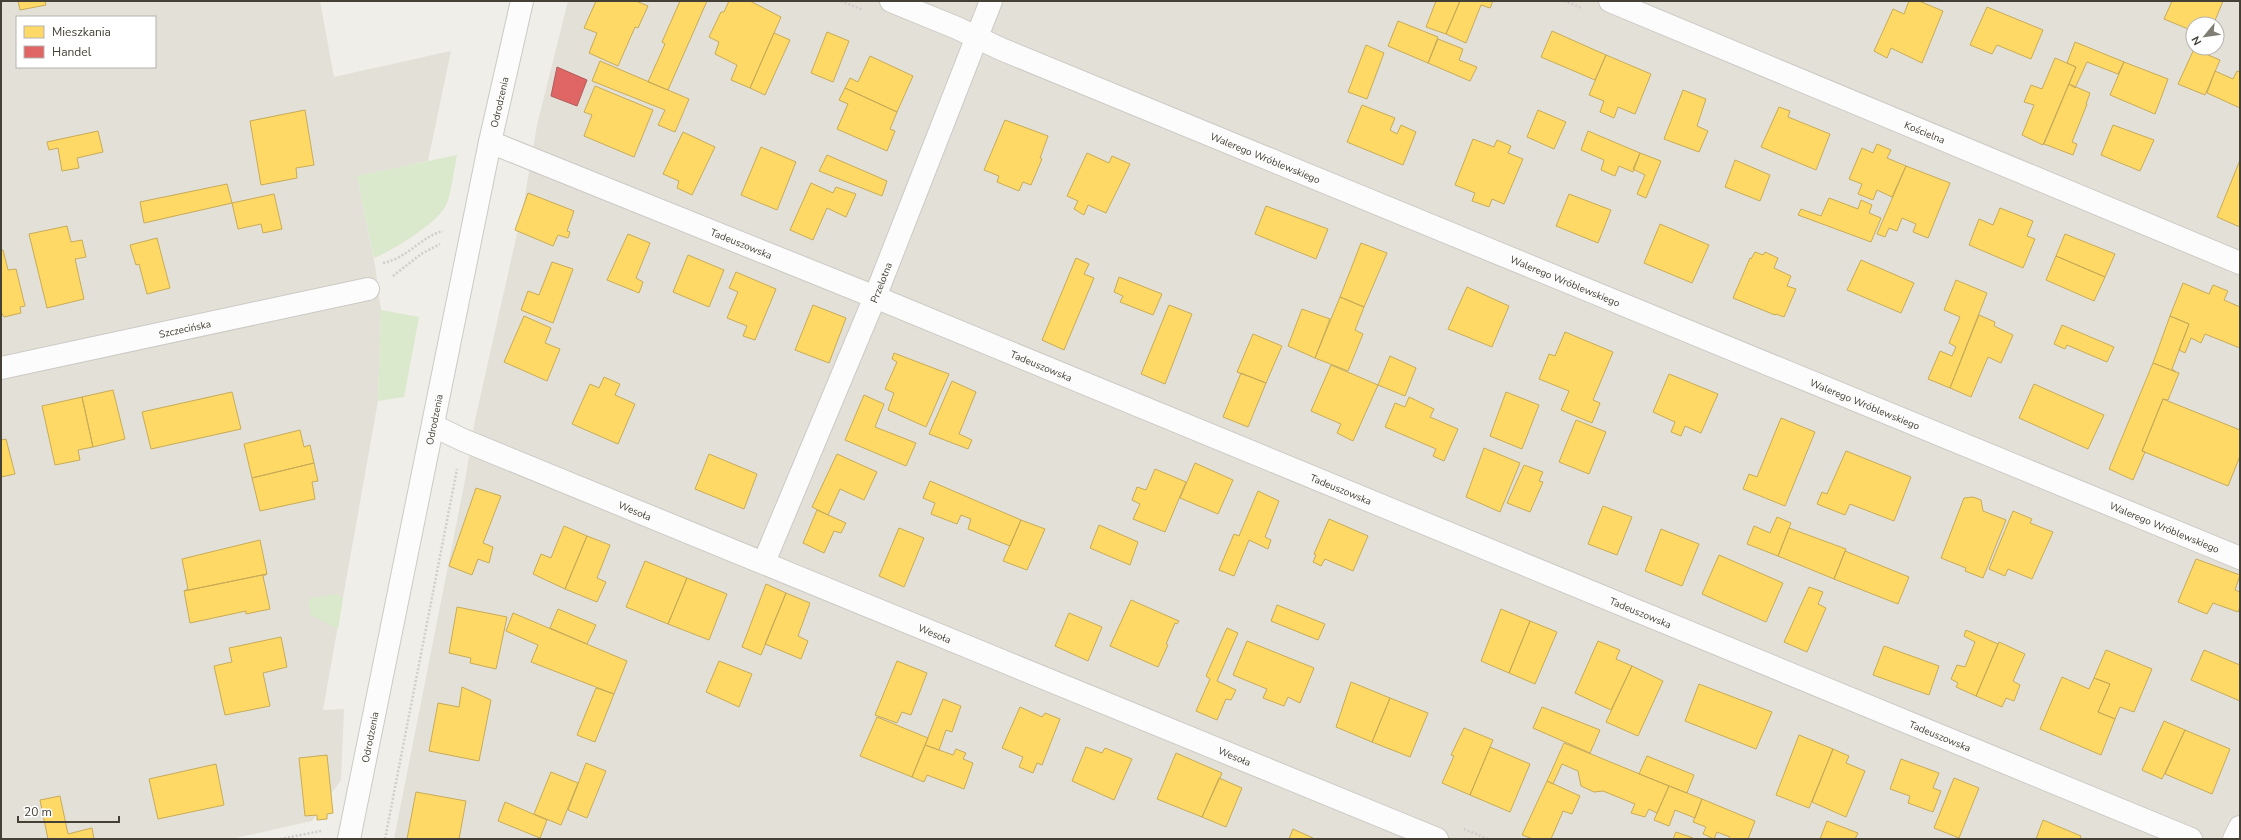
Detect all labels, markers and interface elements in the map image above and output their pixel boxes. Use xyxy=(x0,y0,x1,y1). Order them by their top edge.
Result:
legend xyxy=(16,16,156,68)
north arrow xyxy=(2185,16,2225,56)
text: Mieszkania xyxy=(52,24,111,40)
text: N xyxy=(2188,33,2205,48)
text: Handel xyxy=(52,44,92,60)
street label: Odrodzenia xyxy=(487,76,513,129)
street label: Kościelna xyxy=(1902,118,1947,148)
street label: Walerego Wróblewskiego xyxy=(1208,130,1323,188)
street label: Tadeuszowska xyxy=(708,225,774,263)
street label: Walerego Wróblewskiego xyxy=(1508,253,1622,311)
street label: Przelotna xyxy=(867,260,896,305)
street label: Szczecińska xyxy=(158,317,212,342)
street label: Tadeuszowska xyxy=(1008,348,1074,385)
street label: Walerego Wróblewskiego xyxy=(1807,376,1922,434)
street label: Odrodzenia xyxy=(423,393,447,446)
street label: Tadeuszowska xyxy=(1308,471,1374,509)
street label: Wesoła xyxy=(616,498,653,524)
street label: Walerego Wróblewskiego xyxy=(2107,499,2222,557)
street label: Tadeuszowska xyxy=(1607,594,1673,632)
street label: Wesoła xyxy=(916,621,953,647)
street label: Odrodzenia xyxy=(359,711,383,764)
street label: Tadeuszowska xyxy=(1907,718,1973,756)
street label: Wesoła xyxy=(1216,744,1253,770)
scale bar xyxy=(18,798,119,824)
text: 20 m xyxy=(24,804,52,820)

